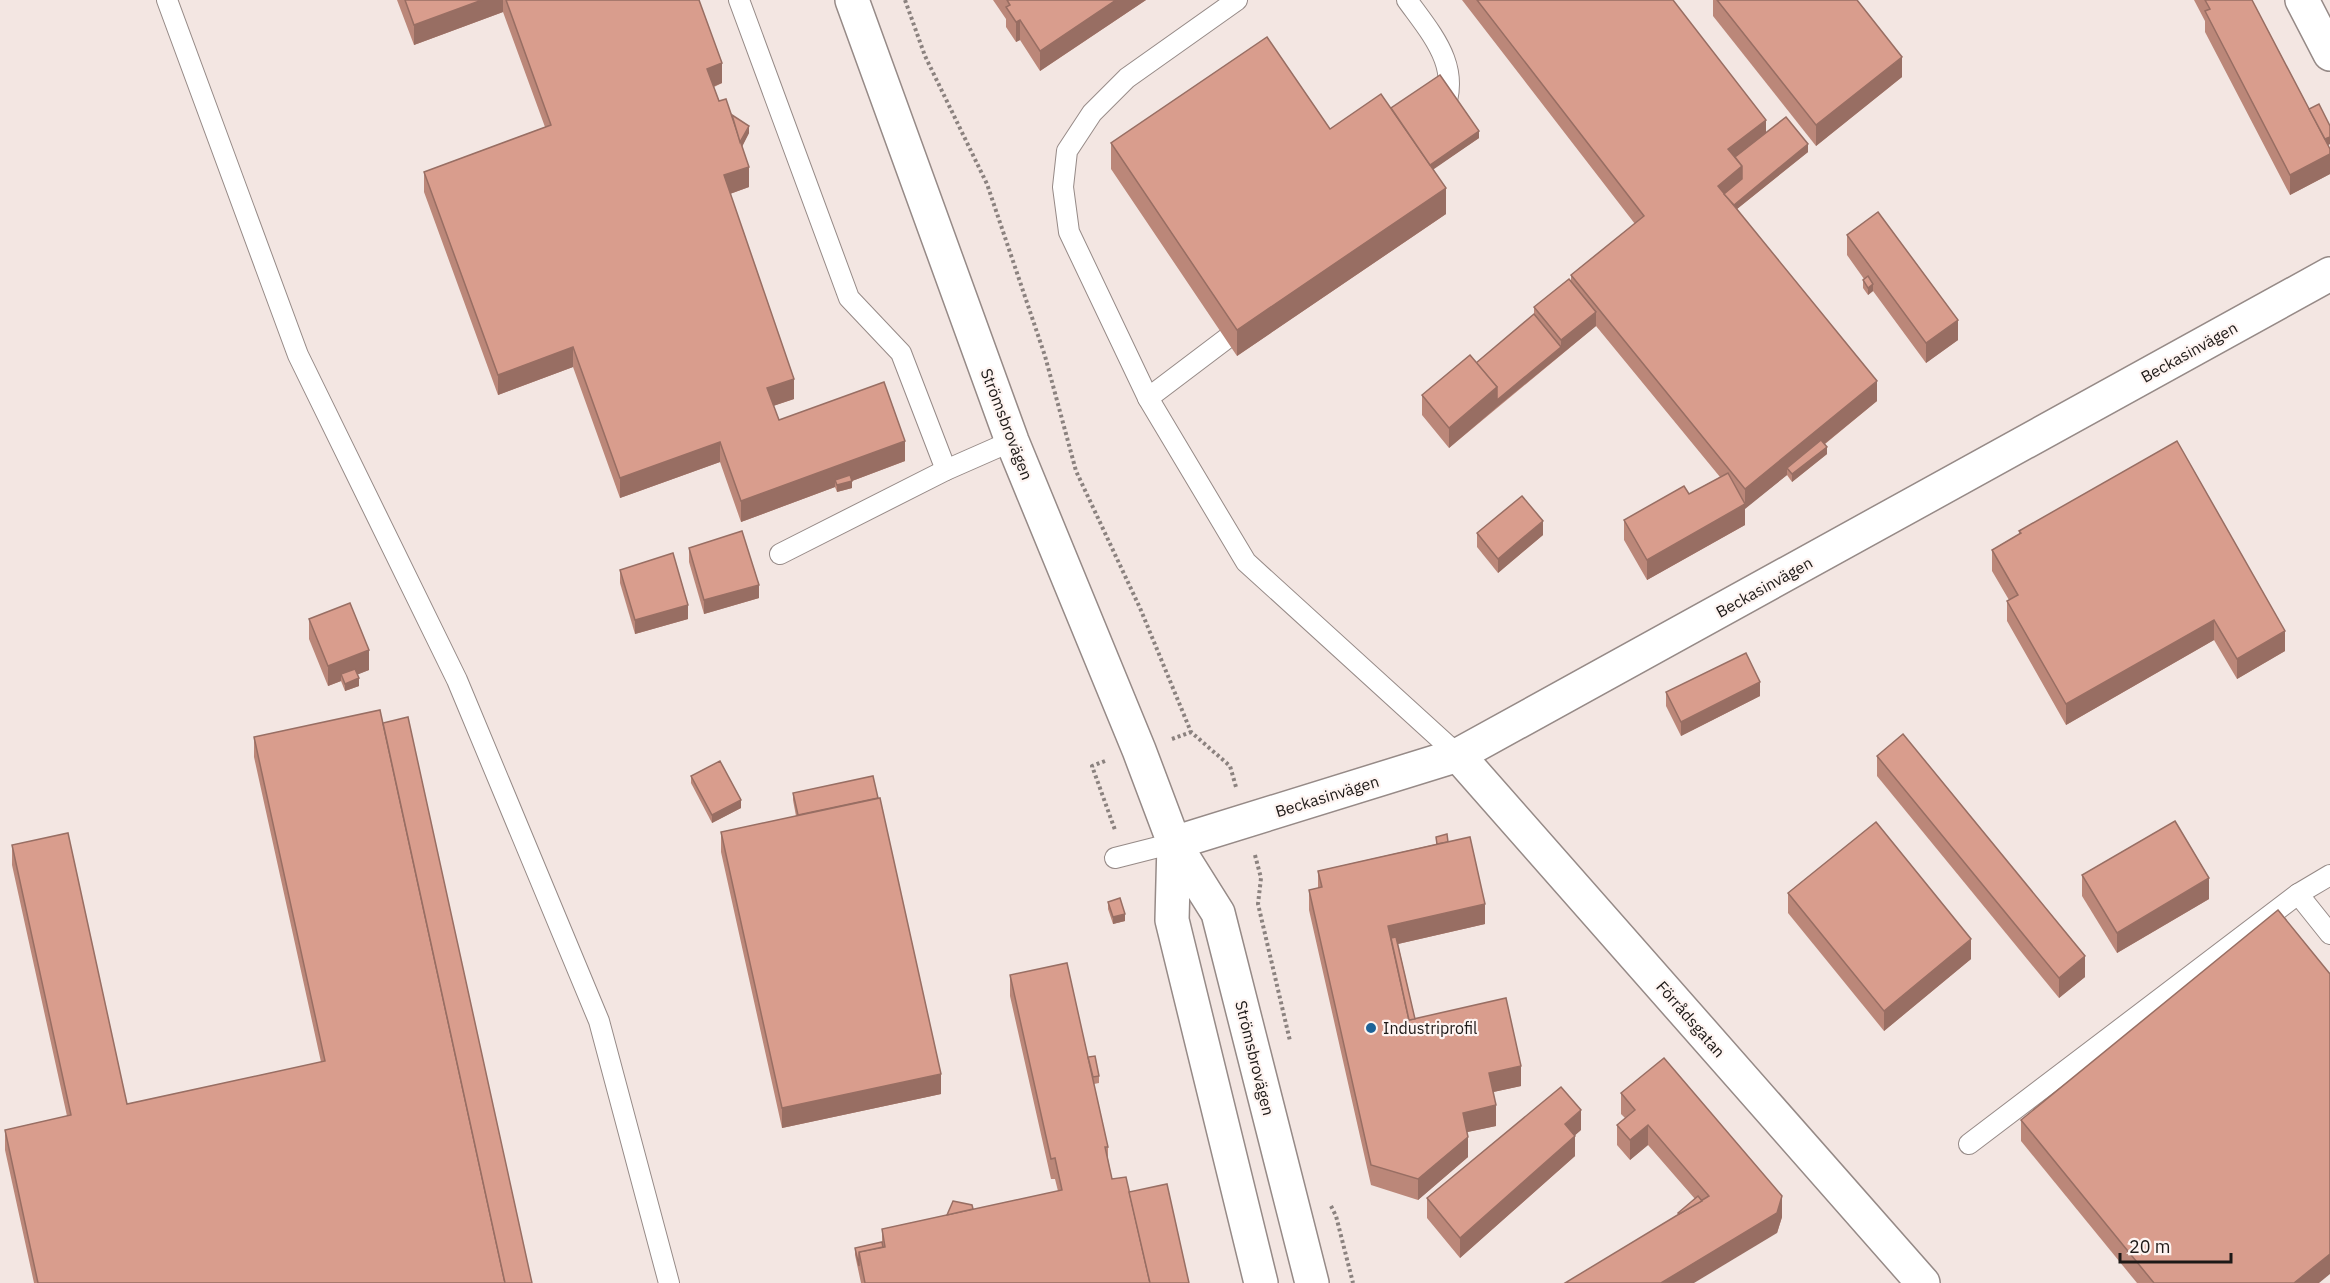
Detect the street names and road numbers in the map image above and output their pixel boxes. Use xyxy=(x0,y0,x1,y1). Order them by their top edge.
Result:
street label: Beckasinvägen xyxy=(2137,317,2241,387)
street label: Strömsbrovägen xyxy=(977,365,1037,483)
street label: Beckasinvägen xyxy=(1712,552,1816,622)
street label: Beckasinvägen xyxy=(1273,771,1381,821)
street label: Förrådsgatan xyxy=(1652,977,1730,1061)
street label: Strömsbrovägen xyxy=(1231,998,1279,1118)

